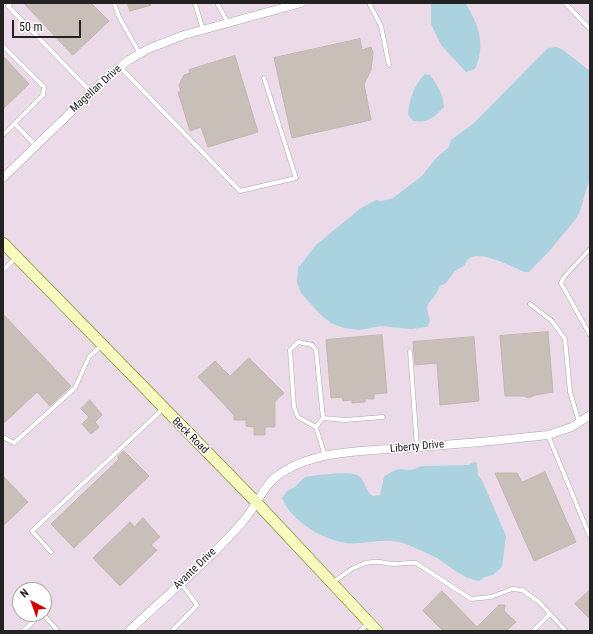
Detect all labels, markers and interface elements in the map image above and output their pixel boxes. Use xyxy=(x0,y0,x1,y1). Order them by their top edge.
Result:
scale bar xyxy=(14,12,83,38)
text: 50 m xyxy=(19,20,43,34)
street label: Magellan Drive xyxy=(68,63,124,115)
street label: Beck Road xyxy=(169,415,211,457)
street label: Liberty Drive xyxy=(389,438,445,456)
street label: Avante Drive xyxy=(171,545,219,593)
north arrow xyxy=(12,582,52,622)
text: N xyxy=(18,586,31,600)

